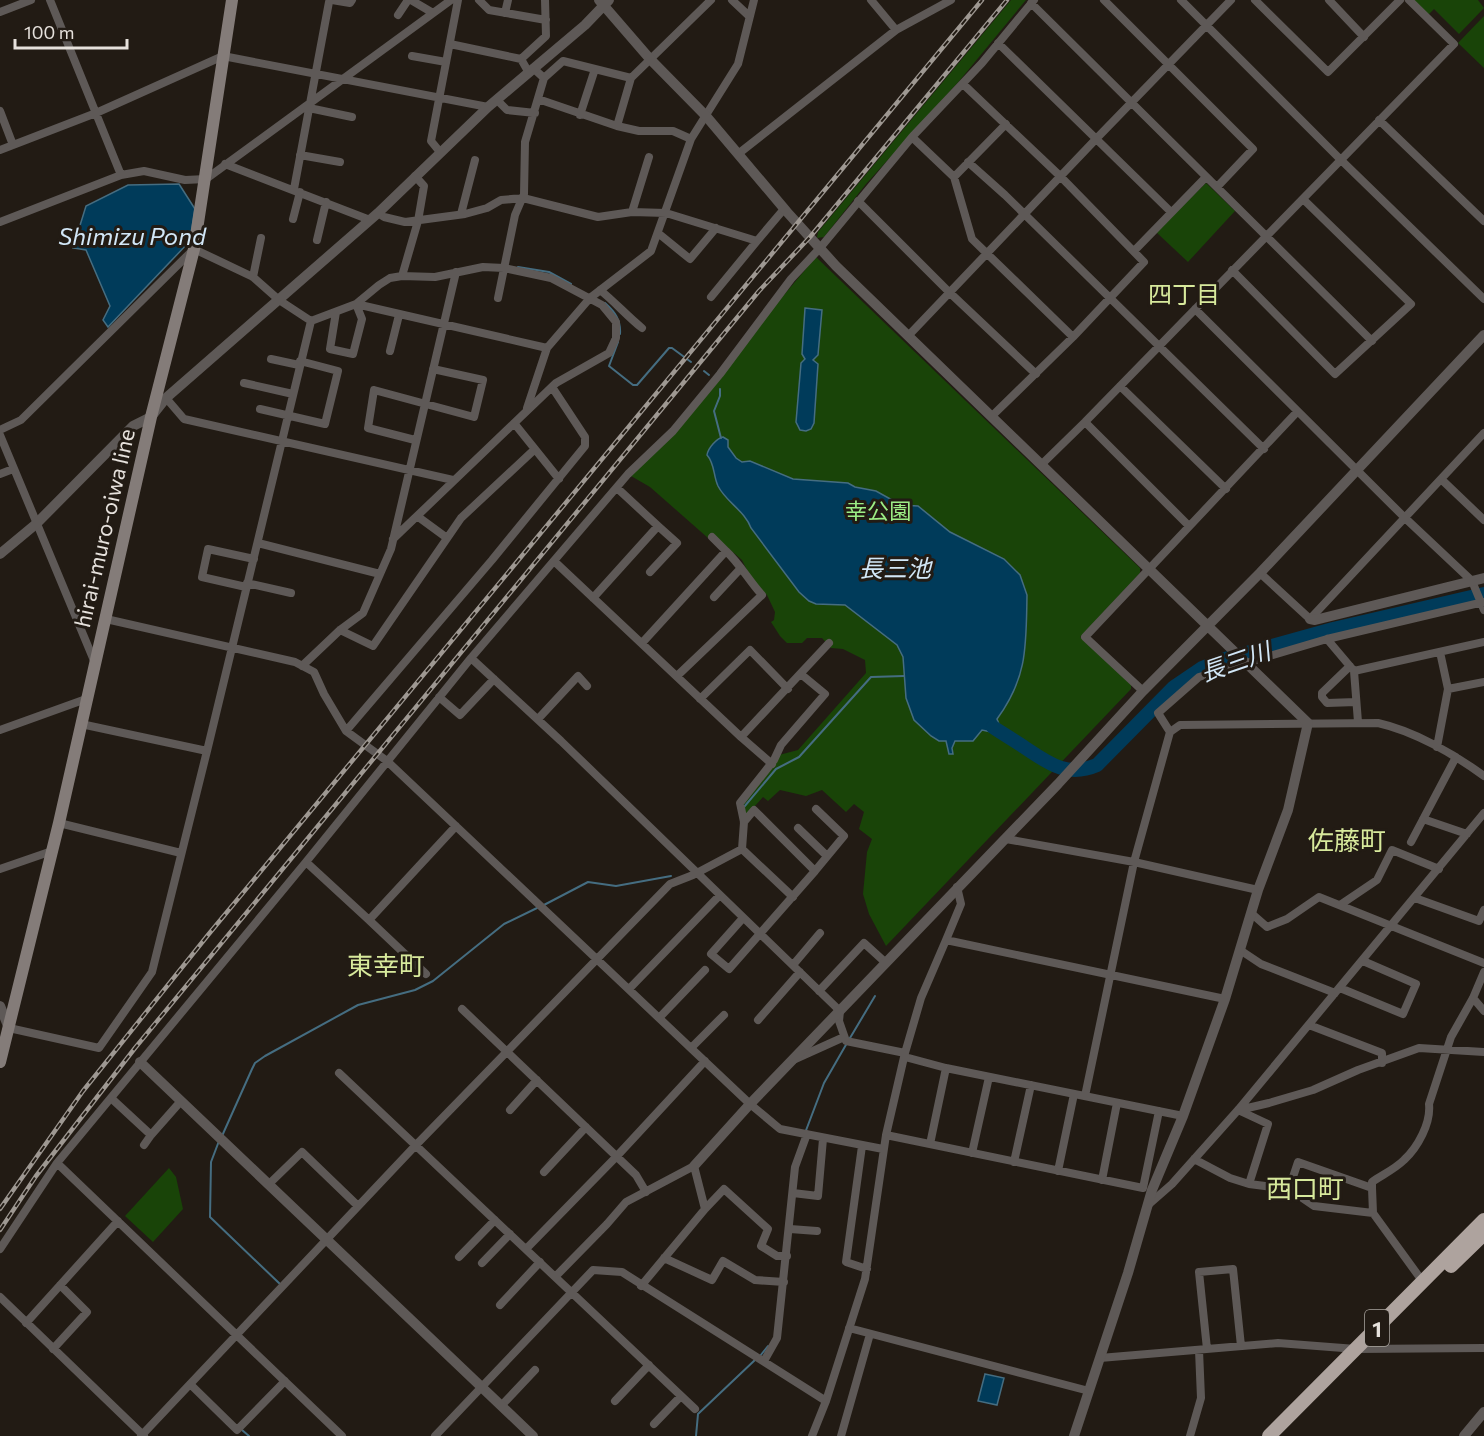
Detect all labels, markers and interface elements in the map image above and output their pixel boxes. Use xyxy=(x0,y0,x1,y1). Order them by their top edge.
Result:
scale bar xyxy=(15,12,128,50)
text: 100 m xyxy=(24,21,74,43)
water label: Shimizu Pond xyxy=(58,221,207,250)
district label: 四丁目 xyxy=(1148,279,1220,308)
street label: hirai-muro-oiwa line xyxy=(68,426,140,630)
park label: 幸公園 xyxy=(845,497,911,524)
water label: 長三池 xyxy=(859,553,933,582)
water label: 長三川 xyxy=(1196,635,1277,686)
district label: 佐藤町 xyxy=(1308,824,1386,855)
district label: 東幸町 xyxy=(347,949,425,980)
district label: 西口町 xyxy=(1266,1172,1344,1203)
road number: 1 xyxy=(1365,1310,1389,1346)

